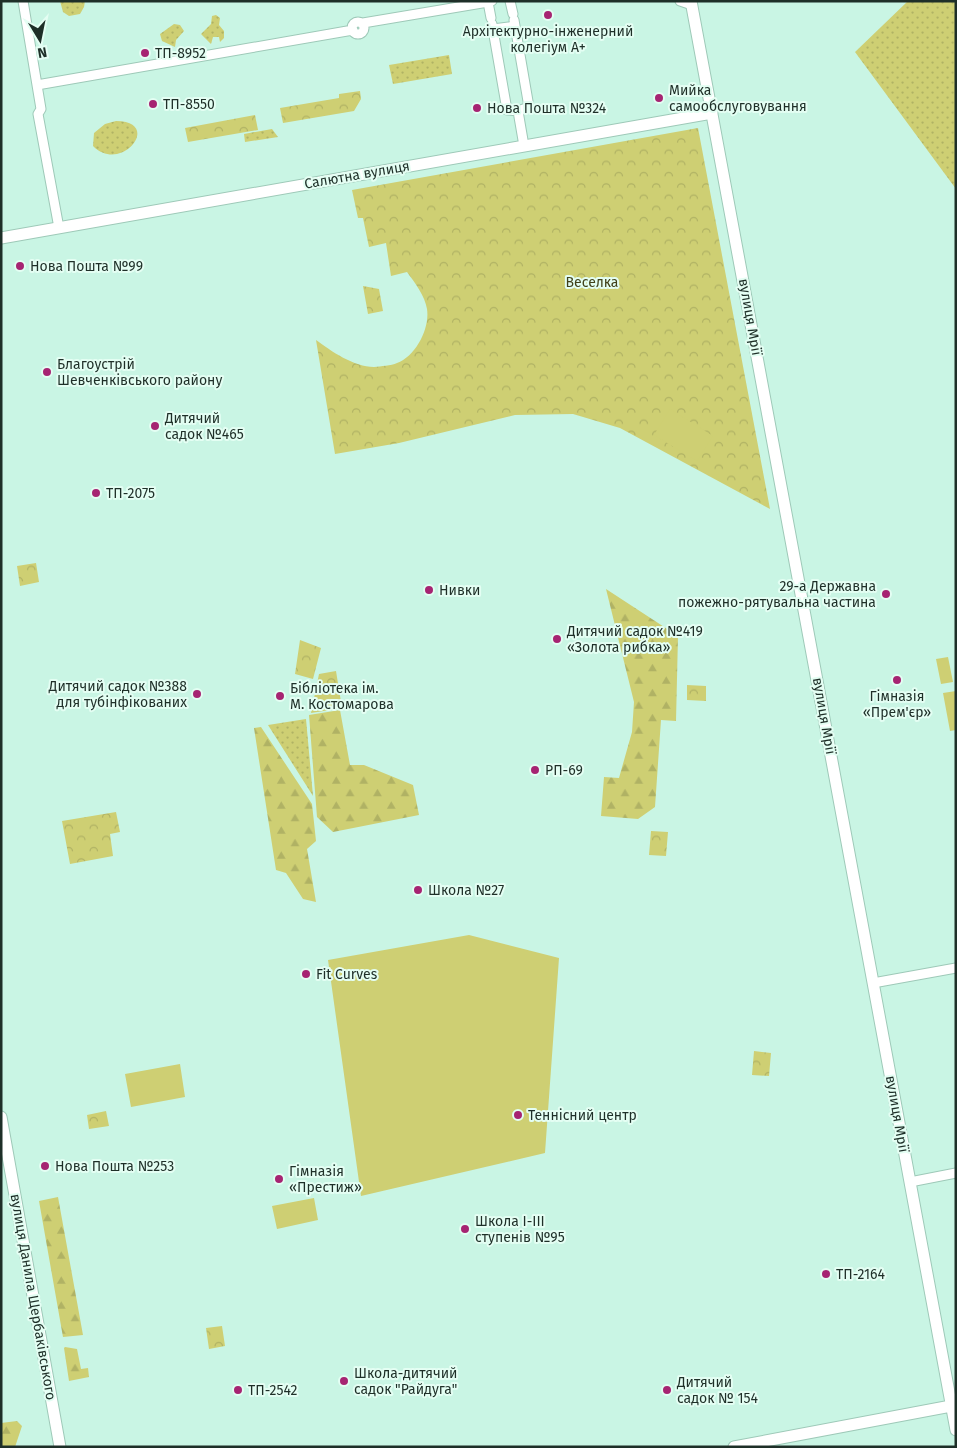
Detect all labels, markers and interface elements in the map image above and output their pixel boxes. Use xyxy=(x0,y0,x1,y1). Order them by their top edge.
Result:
marker: Архітектурно-інженерний колегіум А+ xyxy=(542,9,554,21)
north arrow xyxy=(15,15,65,65)
place label: Архітектурно-інженерний колегіум А+ xyxy=(463,23,633,56)
text: N xyxy=(36,43,48,61)
place label: ТП-8952 xyxy=(155,45,206,62)
marker: ТП-8952 xyxy=(139,47,151,59)
place label: Мийка самообслуговування xyxy=(669,82,807,115)
marker: Мийка самообслуговування xyxy=(653,92,665,104)
place label: ТП-8550 xyxy=(163,96,215,113)
marker: ТП-8550 xyxy=(147,98,159,110)
place label: Нова Пошта №324 xyxy=(487,100,607,117)
marker: Нова Пошта №324 xyxy=(471,102,483,114)
street label: Салютна вулиця xyxy=(303,157,411,193)
place label: Нова Пошта №99 xyxy=(30,258,143,275)
marker: Нова Пошта №99 xyxy=(14,260,26,272)
park label: Веселка xyxy=(566,274,618,291)
street label: вулиця Мрії xyxy=(735,277,765,358)
place label: Благоустрій Шевченківського району xyxy=(57,356,222,389)
marker: Благоустрій Шевченківського району xyxy=(41,366,53,378)
place label: Дитячий садок №465 xyxy=(164,410,244,443)
marker: Дитячий садок №465 xyxy=(149,420,161,432)
place label: ТП-2075 xyxy=(106,485,155,502)
marker: ТП-2075 xyxy=(90,487,102,499)
place label: 29-а Державна пожежно-рятувальна частина xyxy=(678,578,876,611)
place label: Нивки xyxy=(439,582,480,599)
marker: Нивки xyxy=(423,584,435,596)
marker: 29-а Державна пожежно-рятувальна частина xyxy=(880,588,892,600)
place label: Дитячий садок №419 «Золота рибка» xyxy=(566,623,703,656)
marker: Дитячий садок №419 «Золота рибка» xyxy=(551,633,563,645)
marker: Гімназія «Прем'єр» xyxy=(891,674,903,686)
street label: вулиця Мрії xyxy=(809,676,839,757)
place label: Дитячий садок №388 для тубінфікованих xyxy=(48,678,187,711)
place label: Бібліотека ім. М. Костомарова xyxy=(290,680,394,713)
marker: Дитячий садок №388 для тубінфікованих xyxy=(191,688,203,700)
place label: Гімназія «Прем'єр» xyxy=(863,688,931,721)
marker: Бібліотека ім. М. Костомарова xyxy=(274,690,286,702)
place label: РП-69 xyxy=(545,762,583,779)
marker: РП-69 xyxy=(529,764,541,776)
place label: Школа №27 xyxy=(428,882,504,899)
marker: Школа №27 xyxy=(412,884,424,896)
place label: Fit Curves xyxy=(316,966,378,983)
marker: Fit Curves xyxy=(300,968,312,980)
street label: вулиця Мрії xyxy=(882,1074,912,1155)
place label: Теннісний центр xyxy=(528,1107,637,1124)
marker: Теннісний центр xyxy=(512,1109,524,1121)
place label: Нова Пошта №253 xyxy=(55,1158,174,1175)
marker: Нова Пошта №253 xyxy=(39,1160,51,1172)
place label: Гімназія «Престиж» xyxy=(289,1163,362,1196)
marker: Гімназія «Престиж» xyxy=(273,1173,285,1185)
street label: вулиця Данила Щербаківського xyxy=(6,1192,60,1402)
place label: Школа І-ІІІ ступенів №95 xyxy=(475,1213,565,1246)
marker: Школа І-ІІІ ступенів №95 xyxy=(459,1223,471,1235)
place label: ТП-2164 xyxy=(836,1266,886,1283)
marker: ТП-2164 xyxy=(820,1268,832,1280)
place label: Школа-дитячий садок "Райдуга" xyxy=(354,1365,458,1398)
place label: Дитячий садок № 154 xyxy=(676,1374,759,1407)
marker: Школа-дитячий садок "Райдуга" xyxy=(338,1375,350,1387)
place label: ТП-2542 xyxy=(248,1382,298,1399)
marker: ТП-2542 xyxy=(232,1384,244,1396)
marker: Дитячий садок № 154 xyxy=(661,1384,673,1396)

